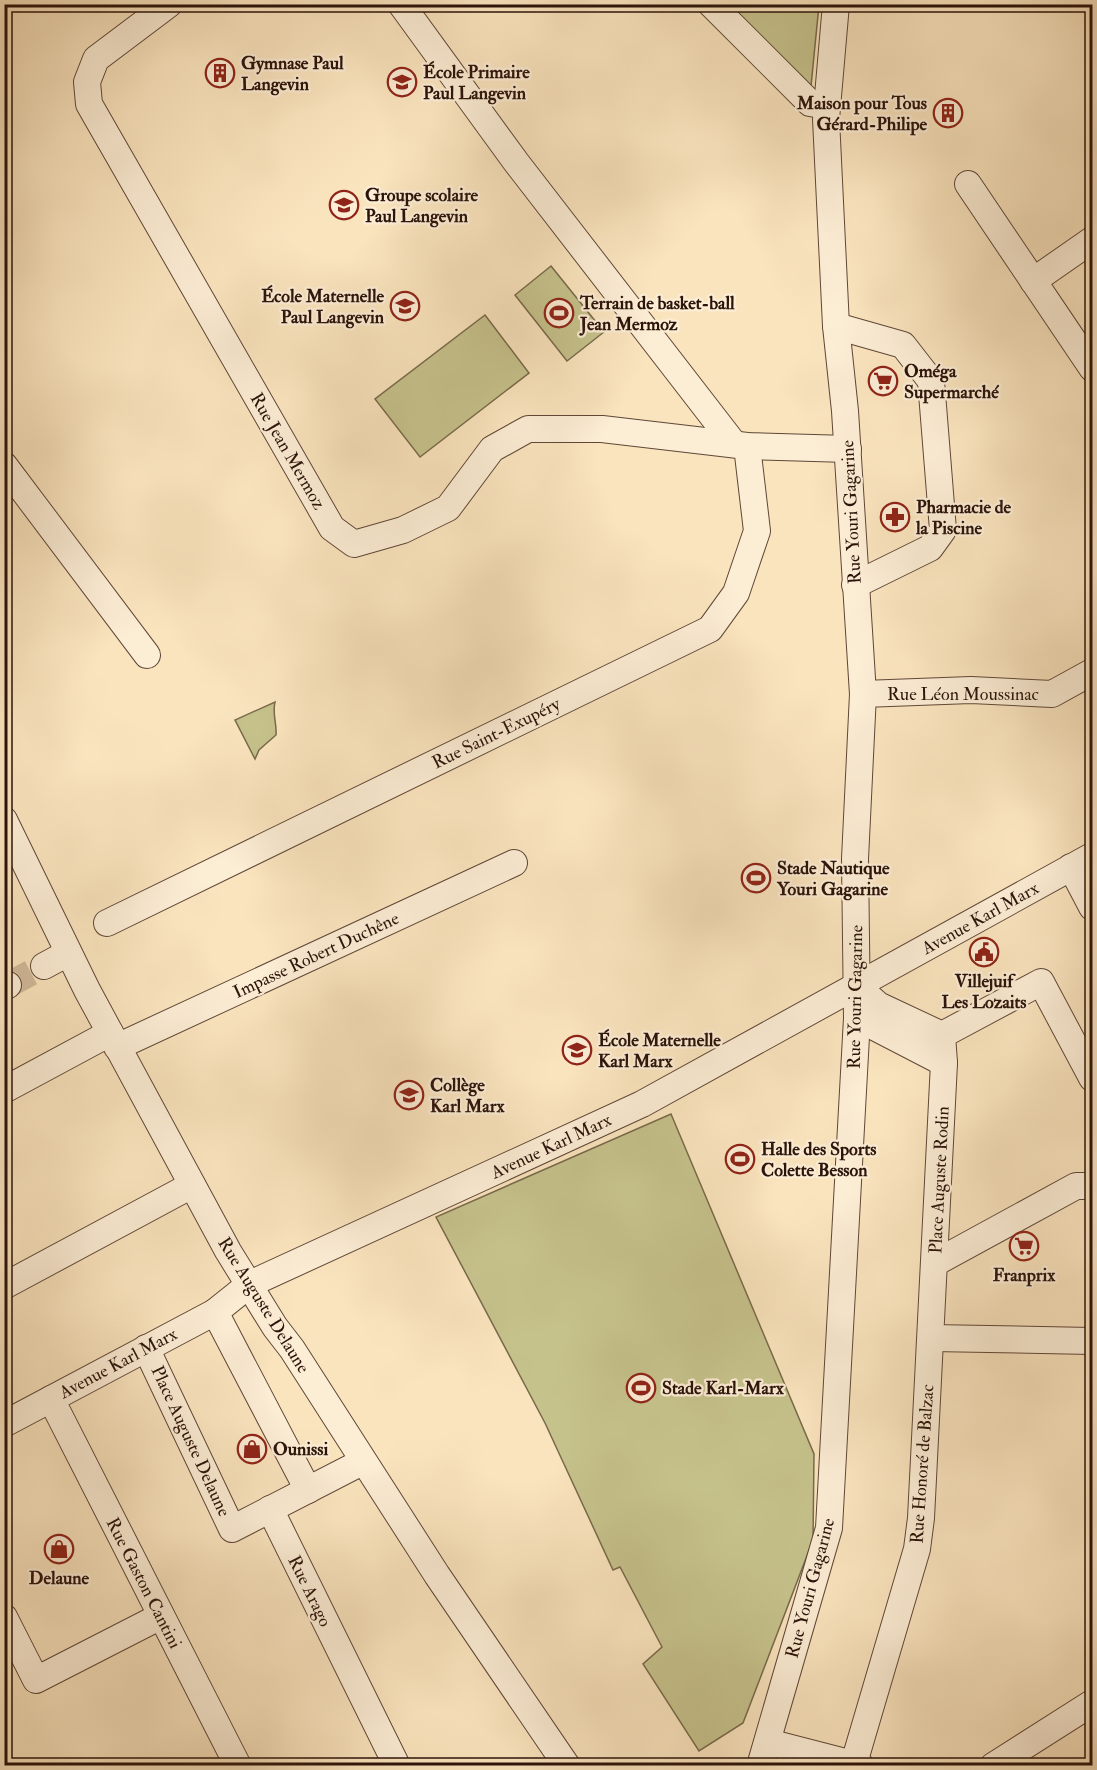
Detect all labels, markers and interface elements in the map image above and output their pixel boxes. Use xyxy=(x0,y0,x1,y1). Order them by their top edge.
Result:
place label: Gymnase Paul Langevin xyxy=(241,52,344,96)
building icon: Gymnase Paul Langevin xyxy=(204,57,236,89)
place label: École Primaire Paul Langevin xyxy=(423,60,530,105)
school or university icon: École Primaire Paul Langevin xyxy=(386,66,418,98)
place label: Maison pour Tous Gérard-Philipe xyxy=(796,92,927,136)
building icon: Maison pour Tous Gérard-Philipe xyxy=(932,97,964,129)
place label: Groupe scolaire Paul Langevin xyxy=(365,184,479,228)
school or university icon: Groupe scolaire Paul Langevin xyxy=(328,189,360,221)
place label: École Maternelle Paul Langevin xyxy=(261,284,385,329)
school or university icon: École Maternelle Paul Langevin xyxy=(389,290,421,322)
place label: Terrain de basket-ball Jean Mermoz xyxy=(579,292,735,336)
sports icon: Terrain de basket-ball Jean Mermoz xyxy=(543,297,575,329)
place label: Oméga Supermarché xyxy=(904,360,999,404)
supermarket icon: Oméga Supermarché xyxy=(867,365,899,397)
street label: Rue Jean Mermoz xyxy=(245,389,330,514)
street label: Rue Youri Gagarine xyxy=(836,439,867,585)
place label: Pharmacie de la Piscine xyxy=(915,496,1012,540)
pharmacy icon: Pharmacie de la Piscine xyxy=(879,501,911,533)
street label: Rue Léon Moussinac xyxy=(887,683,1039,706)
street label: Rue Saint-Exupéry xyxy=(428,692,565,774)
place label: Stade Nautique Youri Gagarine xyxy=(776,857,890,901)
sports icon: Stade Nautique Youri Gagarine xyxy=(740,862,772,894)
street label: Avenue Karl Marx xyxy=(917,877,1043,961)
street label: Impasse Robert Duchêne xyxy=(230,907,403,1004)
street label: Rue Youri Gagarine xyxy=(843,924,868,1069)
public building icon: Villejuif Les Lozaits xyxy=(968,936,1000,968)
place label: Villejuif Les Lozaits xyxy=(941,970,1027,1014)
place label: École Maternelle Karl Marx xyxy=(598,1028,721,1073)
school or university icon: École Maternelle Karl Marx xyxy=(561,1034,593,1066)
place label: Collège Karl Marx xyxy=(430,1074,505,1118)
school or university icon: Collège Karl Marx xyxy=(393,1079,425,1111)
street label: Place Auguste Rodin xyxy=(924,1106,955,1254)
street label: Avenue Karl Marx xyxy=(486,1108,615,1185)
place label: Halle des Sports Colette Besson xyxy=(761,1138,876,1182)
sports icon: Halle des Sports Colette Besson xyxy=(724,1143,756,1175)
supermarket icon: Franprix xyxy=(1008,1230,1040,1262)
street label: Rue Auguste Delaune xyxy=(212,1233,315,1378)
place label: Franprix xyxy=(993,1264,1056,1287)
street label: Avenue Karl Marx xyxy=(54,1323,181,1405)
street label: Place Auguste Delaune xyxy=(146,1362,236,1521)
sports icon: Stade Karl-Marx xyxy=(625,1372,657,1404)
place label: Stade Karl-Marx xyxy=(662,1377,785,1400)
street label: Rue Honoré de Balzac xyxy=(905,1384,940,1545)
shop icon: Ounissi xyxy=(236,1433,268,1465)
place label: Ounissi xyxy=(273,1438,328,1461)
street label: Rue Gaston Cantini xyxy=(101,1514,187,1653)
street label: Rue Youri Gagarine xyxy=(781,1515,840,1661)
shop icon: Delaune xyxy=(43,1533,75,1565)
street label: Rue Arago xyxy=(282,1552,337,1631)
place label: Delaune xyxy=(29,1567,90,1590)

